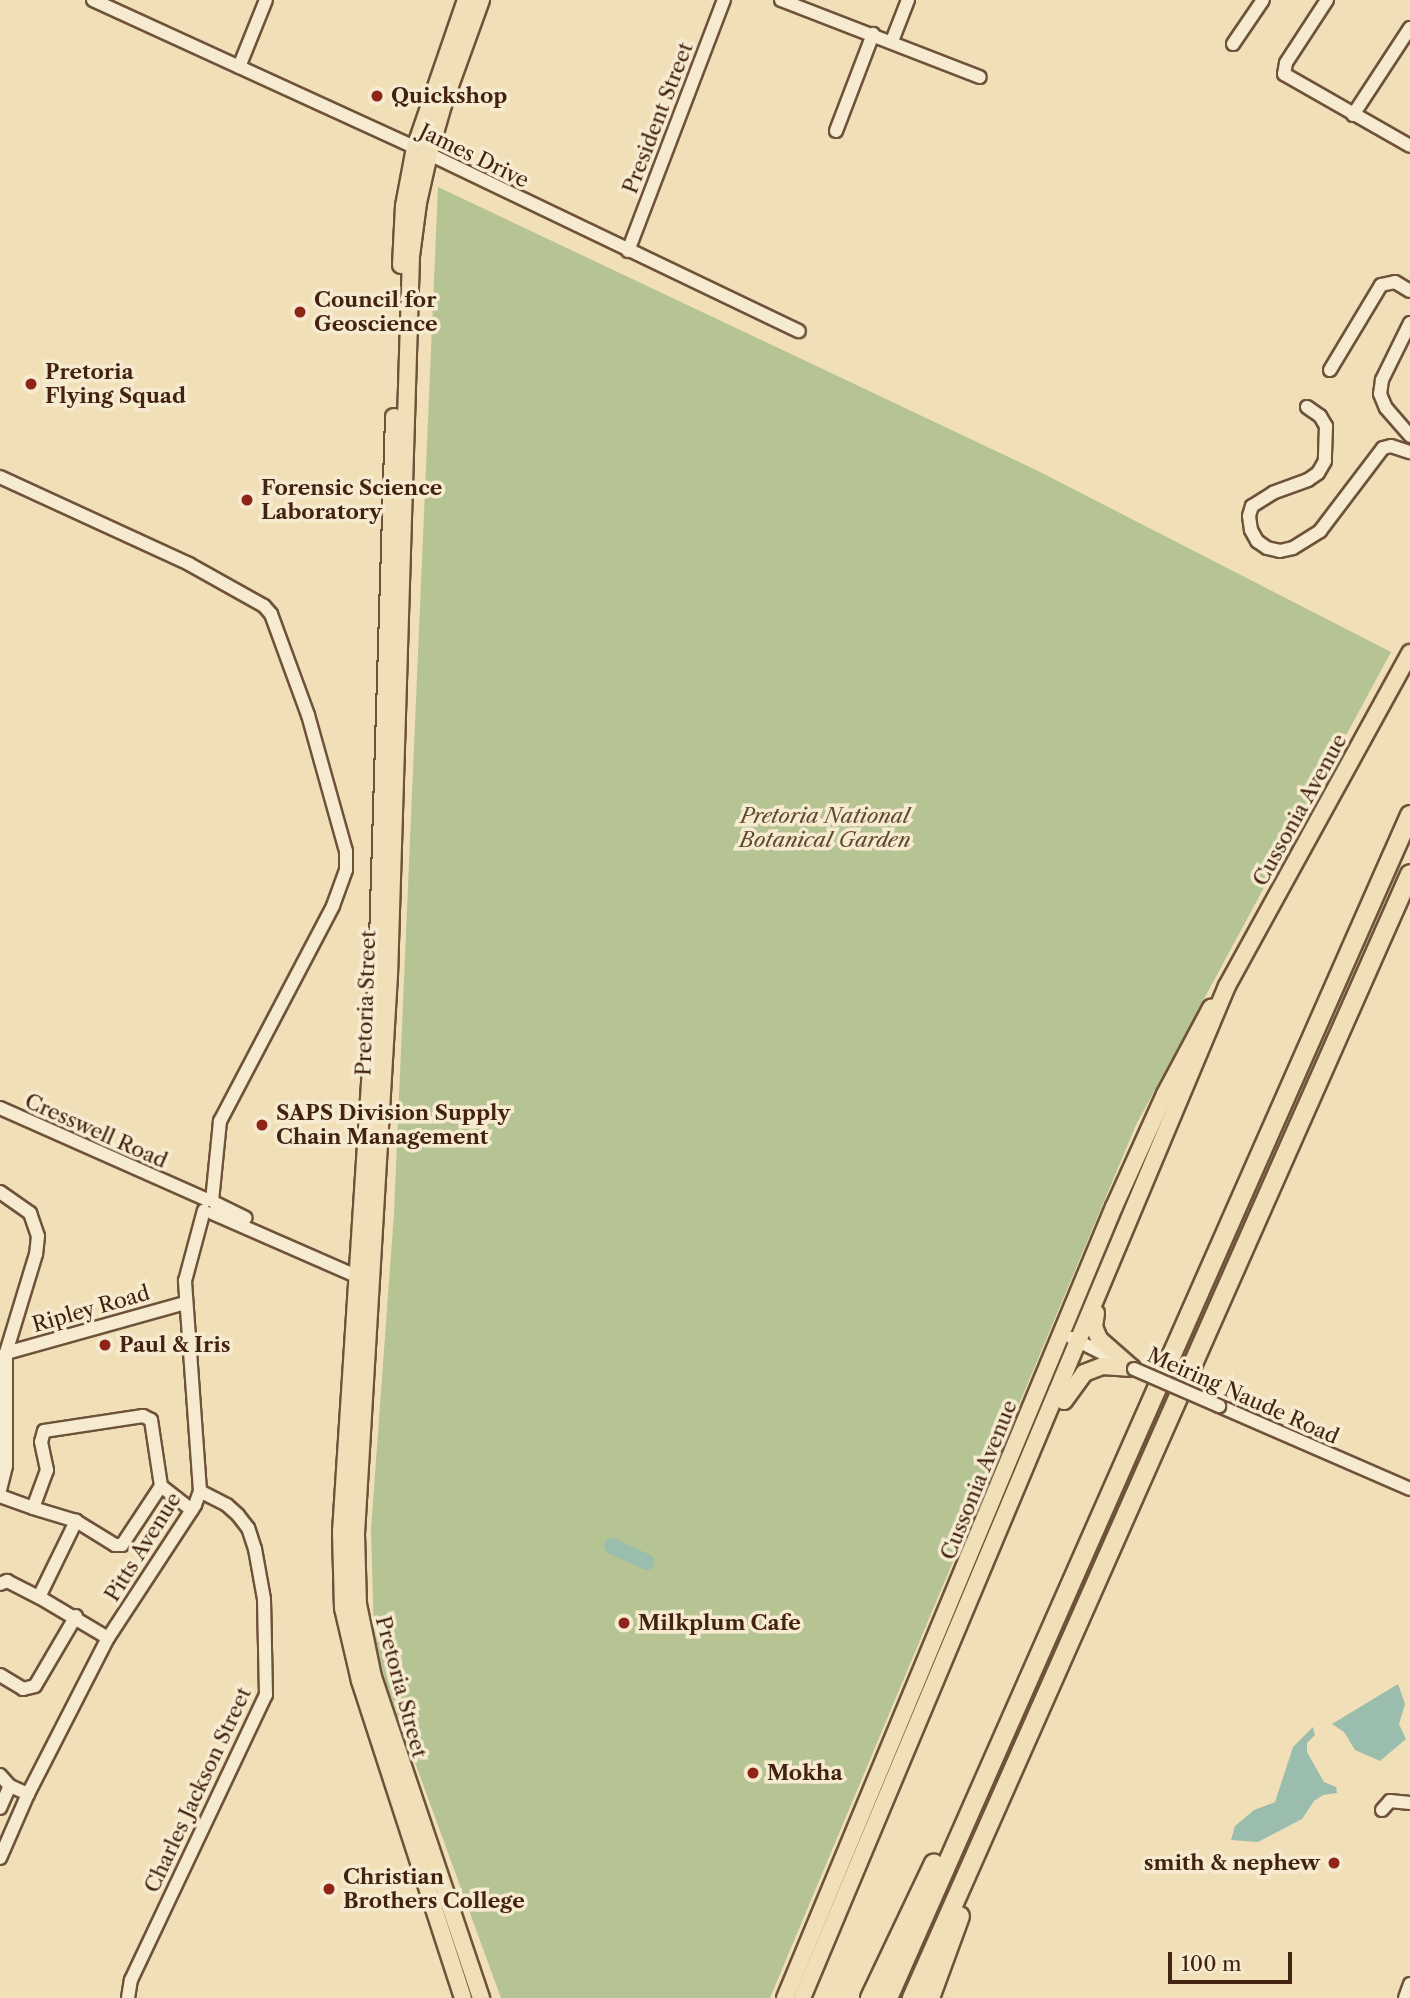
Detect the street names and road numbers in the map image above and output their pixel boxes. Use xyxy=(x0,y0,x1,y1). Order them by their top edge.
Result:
street label: President Street xyxy=(618,39,698,197)
street label: James Drive xyxy=(415,119,533,193)
street label: Cussonia Avenue xyxy=(1247,729,1353,891)
street label: Pretoria Street xyxy=(351,930,381,1076)
street label: Cresswell Road xyxy=(21,1088,171,1174)
street label: Ripley Road xyxy=(29,1280,153,1338)
street label: Meiring Naude Road xyxy=(1143,1342,1343,1450)
street label: Cussonia Avenue xyxy=(935,1396,1023,1564)
street label: Pitts Avenue xyxy=(99,1488,187,1606)
street label: Pretoria Street xyxy=(370,1613,432,1761)
street label: Charles Jackson Street xyxy=(139,1683,257,1897)

